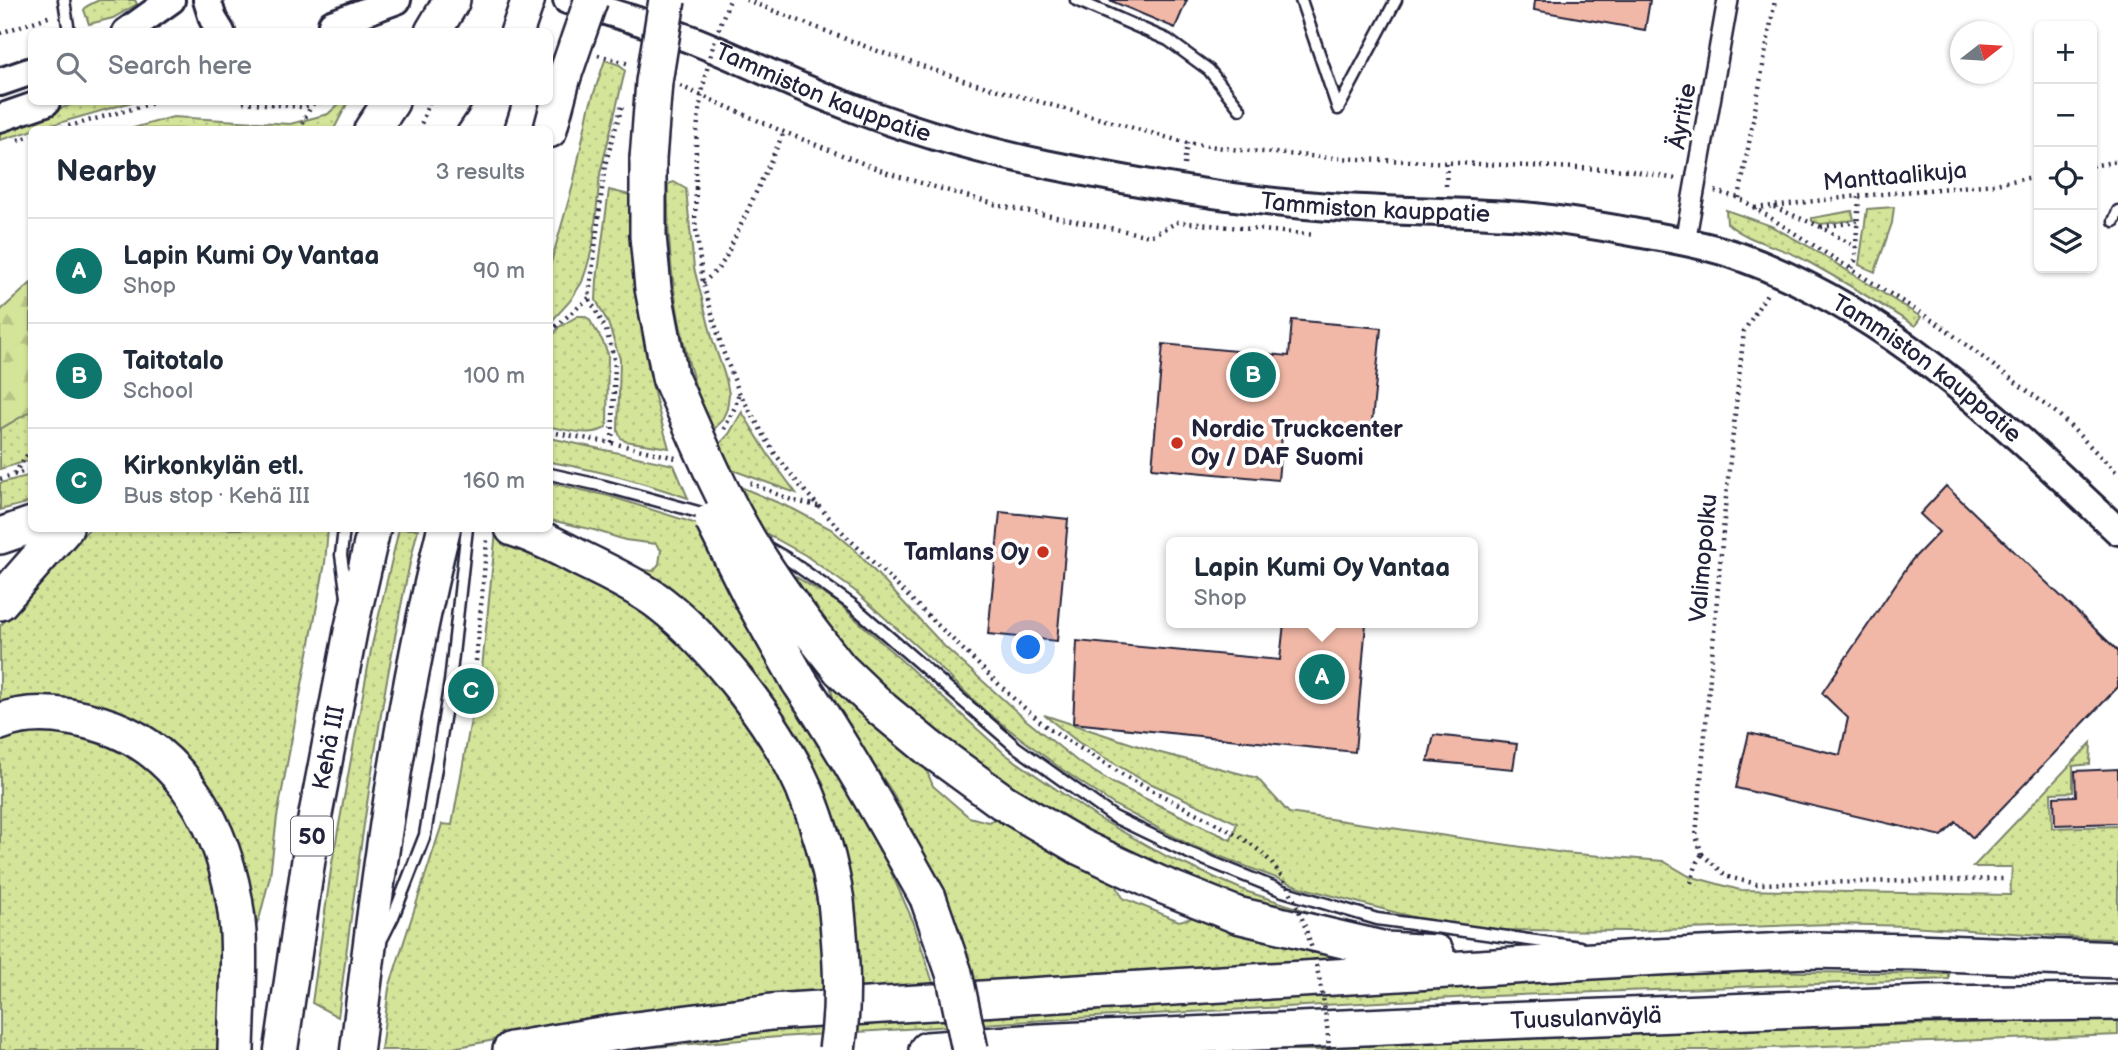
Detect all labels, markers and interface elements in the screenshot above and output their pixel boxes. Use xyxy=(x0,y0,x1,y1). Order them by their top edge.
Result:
north arrow xyxy=(1950,21,2013,84)
map controls xyxy=(2034,21,2097,273)
button: + xyxy=(2034,21,2097,84)
search box xyxy=(28,28,553,105)
street label: Tammiston kauppatie xyxy=(711,37,935,149)
icon: search xyxy=(52,48,90,86)
text: Search here xyxy=(108,51,252,82)
street label: Äyritie xyxy=(1662,81,1703,151)
button: − xyxy=(2034,84,2097,147)
button: locate xyxy=(2034,147,2097,210)
text: Nearby xyxy=(56,154,156,190)
street label: Manttaalikuja xyxy=(1822,156,1968,197)
text: 3 results xyxy=(436,158,525,186)
street label: Tammiston kauppatie xyxy=(1259,186,1491,229)
button: layers xyxy=(2034,210,2097,273)
text: Lapin Kumi Oy Vantaa xyxy=(123,241,379,272)
text: A xyxy=(72,257,86,285)
text: 90 m xyxy=(473,257,525,285)
text: Shop xyxy=(123,272,176,300)
street label: Tammiston kauppatie xyxy=(1827,288,2027,449)
text: Taitotalo xyxy=(123,346,224,377)
pin: B xyxy=(1230,349,1276,401)
text: B xyxy=(71,362,87,390)
text: 100 m xyxy=(464,362,525,390)
text: School xyxy=(123,377,193,405)
place label: Nordic Truckcenter Oy / DAF Suomi xyxy=(1191,415,1403,472)
marker: Nordic Truckcenter Oy / DAF Suomi xyxy=(1169,435,1185,451)
text: Kirkonkylän etl. xyxy=(123,451,304,482)
text: C xyxy=(71,467,87,495)
text: 160 m xyxy=(463,467,525,495)
text: Bus stop · Kehä III xyxy=(123,482,310,510)
street label: Valimopolku xyxy=(1683,493,1724,624)
popup xyxy=(1166,537,1478,628)
place label: Tamlans Oy xyxy=(904,538,1029,567)
marker: Tamlans Oy xyxy=(1035,544,1051,560)
text: Lapin Kumi Oy Vantaa xyxy=(1194,553,1450,584)
text: Shop xyxy=(1194,584,1247,612)
your location xyxy=(1011,630,1045,664)
pin: A xyxy=(1299,651,1345,703)
pin: C xyxy=(448,665,494,717)
street label: Kehä III xyxy=(306,703,351,792)
road number: 50 xyxy=(291,816,333,856)
street label: Tuusulanväylä xyxy=(1510,1001,1662,1036)

